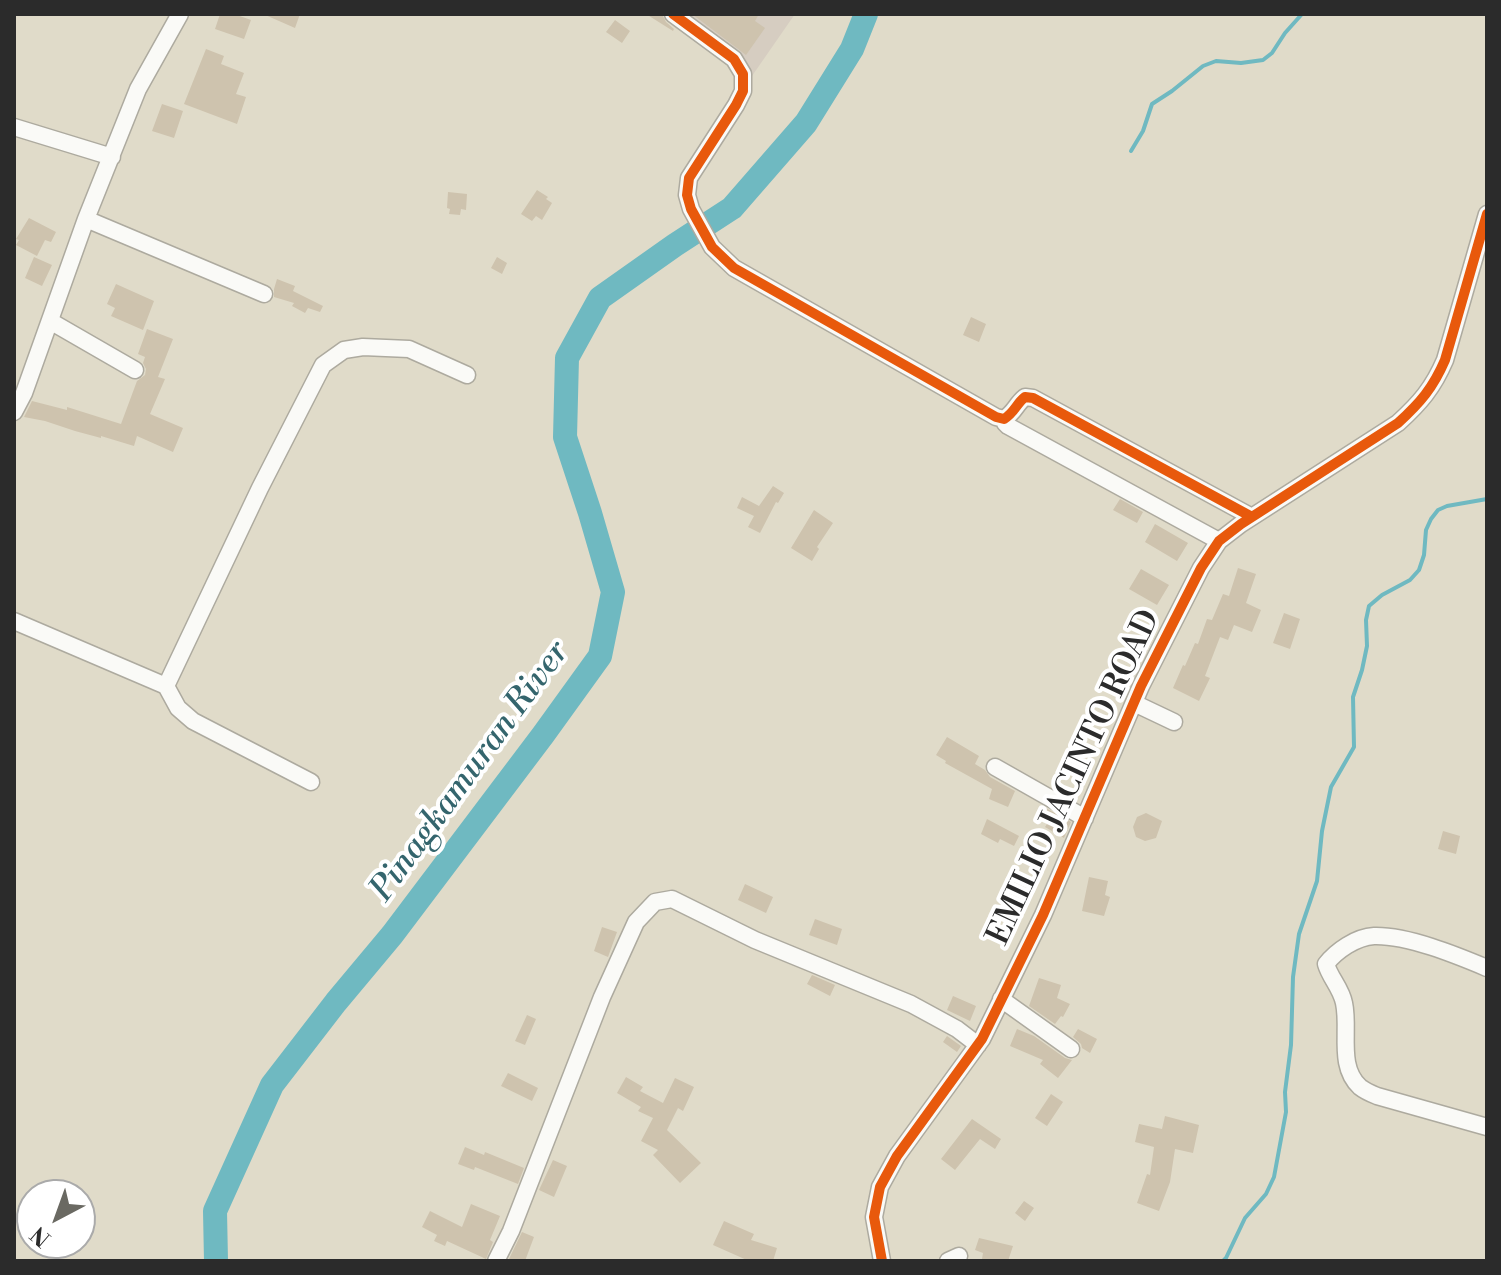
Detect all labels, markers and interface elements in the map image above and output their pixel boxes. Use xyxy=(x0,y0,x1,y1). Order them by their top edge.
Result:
street label: EMILIO JACINTO ROAD xyxy=(980,604,1170,952)
water label: Pinagkamuran River xyxy=(363,634,579,910)
north arrow xyxy=(16,1179,96,1259)
text: N xyxy=(26,1220,57,1252)

